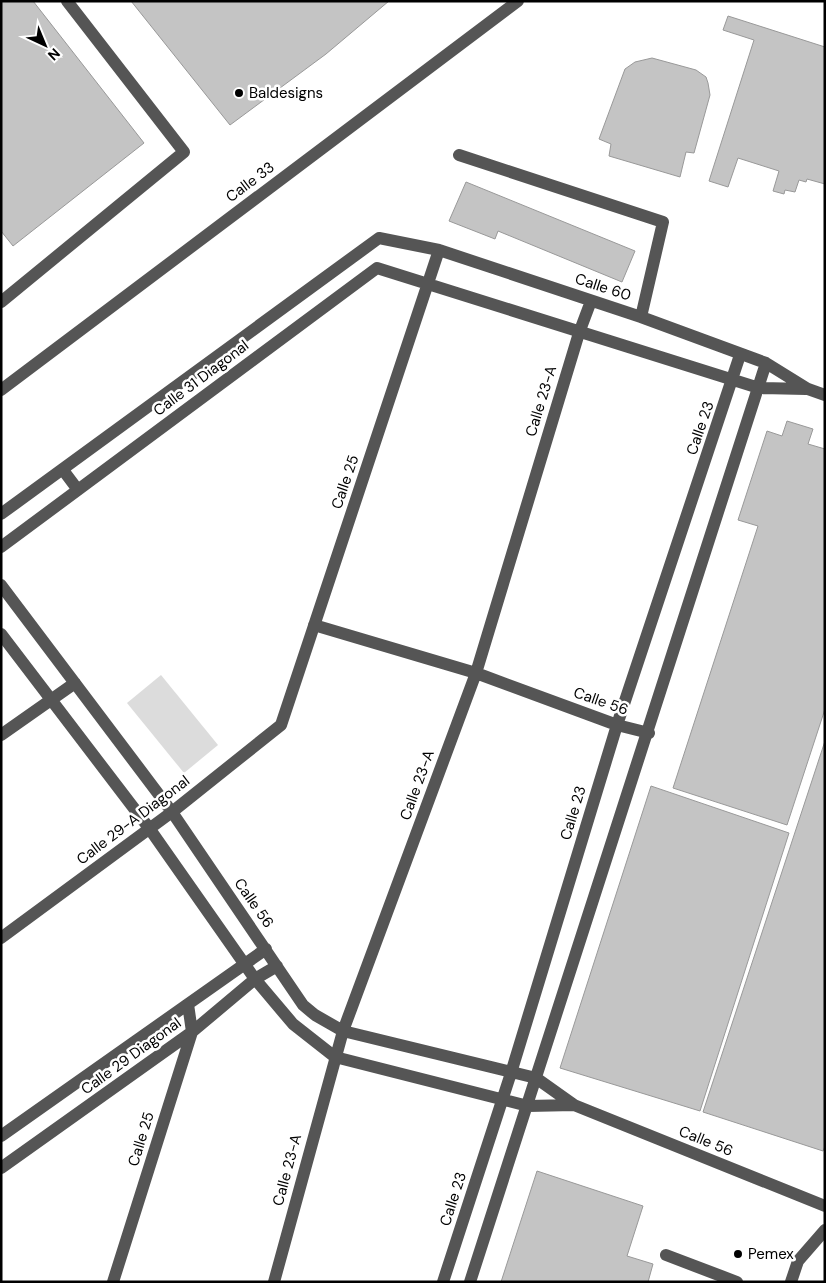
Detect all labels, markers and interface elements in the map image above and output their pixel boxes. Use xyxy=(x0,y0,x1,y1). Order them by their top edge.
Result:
north arrow xyxy=(20,20,70,70)
text: N xyxy=(44,44,64,64)
place label: Baldesigns xyxy=(249,83,323,103)
marker: Baldesigns xyxy=(233,87,245,99)
street label: Calle 33 xyxy=(222,157,278,207)
street label: Calle 60 xyxy=(572,269,634,305)
street label: Calle 31 Diagonal xyxy=(149,336,253,420)
street label: Calle 23-A xyxy=(521,363,561,439)
street label: Calle 23 xyxy=(681,398,719,458)
street label: Calle 25 xyxy=(326,452,364,512)
street label: Calle 56 xyxy=(571,682,631,720)
street label: Calle 23-A xyxy=(395,747,439,823)
street label: Calle 29-A Diagonal xyxy=(72,771,194,869)
street label: Calle 23 xyxy=(555,783,591,843)
street label: Calle 56 xyxy=(230,874,278,932)
street label: Calle 29 Diagonal xyxy=(77,1013,185,1099)
street label: Calle 25 xyxy=(123,1109,159,1169)
street label: Calle 56 xyxy=(676,1121,736,1161)
street label: Calle 23-A xyxy=(268,1132,306,1208)
street label: Calle 23 xyxy=(435,1169,471,1229)
place label: Pemex xyxy=(748,1244,794,1264)
marker: Pemex xyxy=(732,1248,744,1260)

